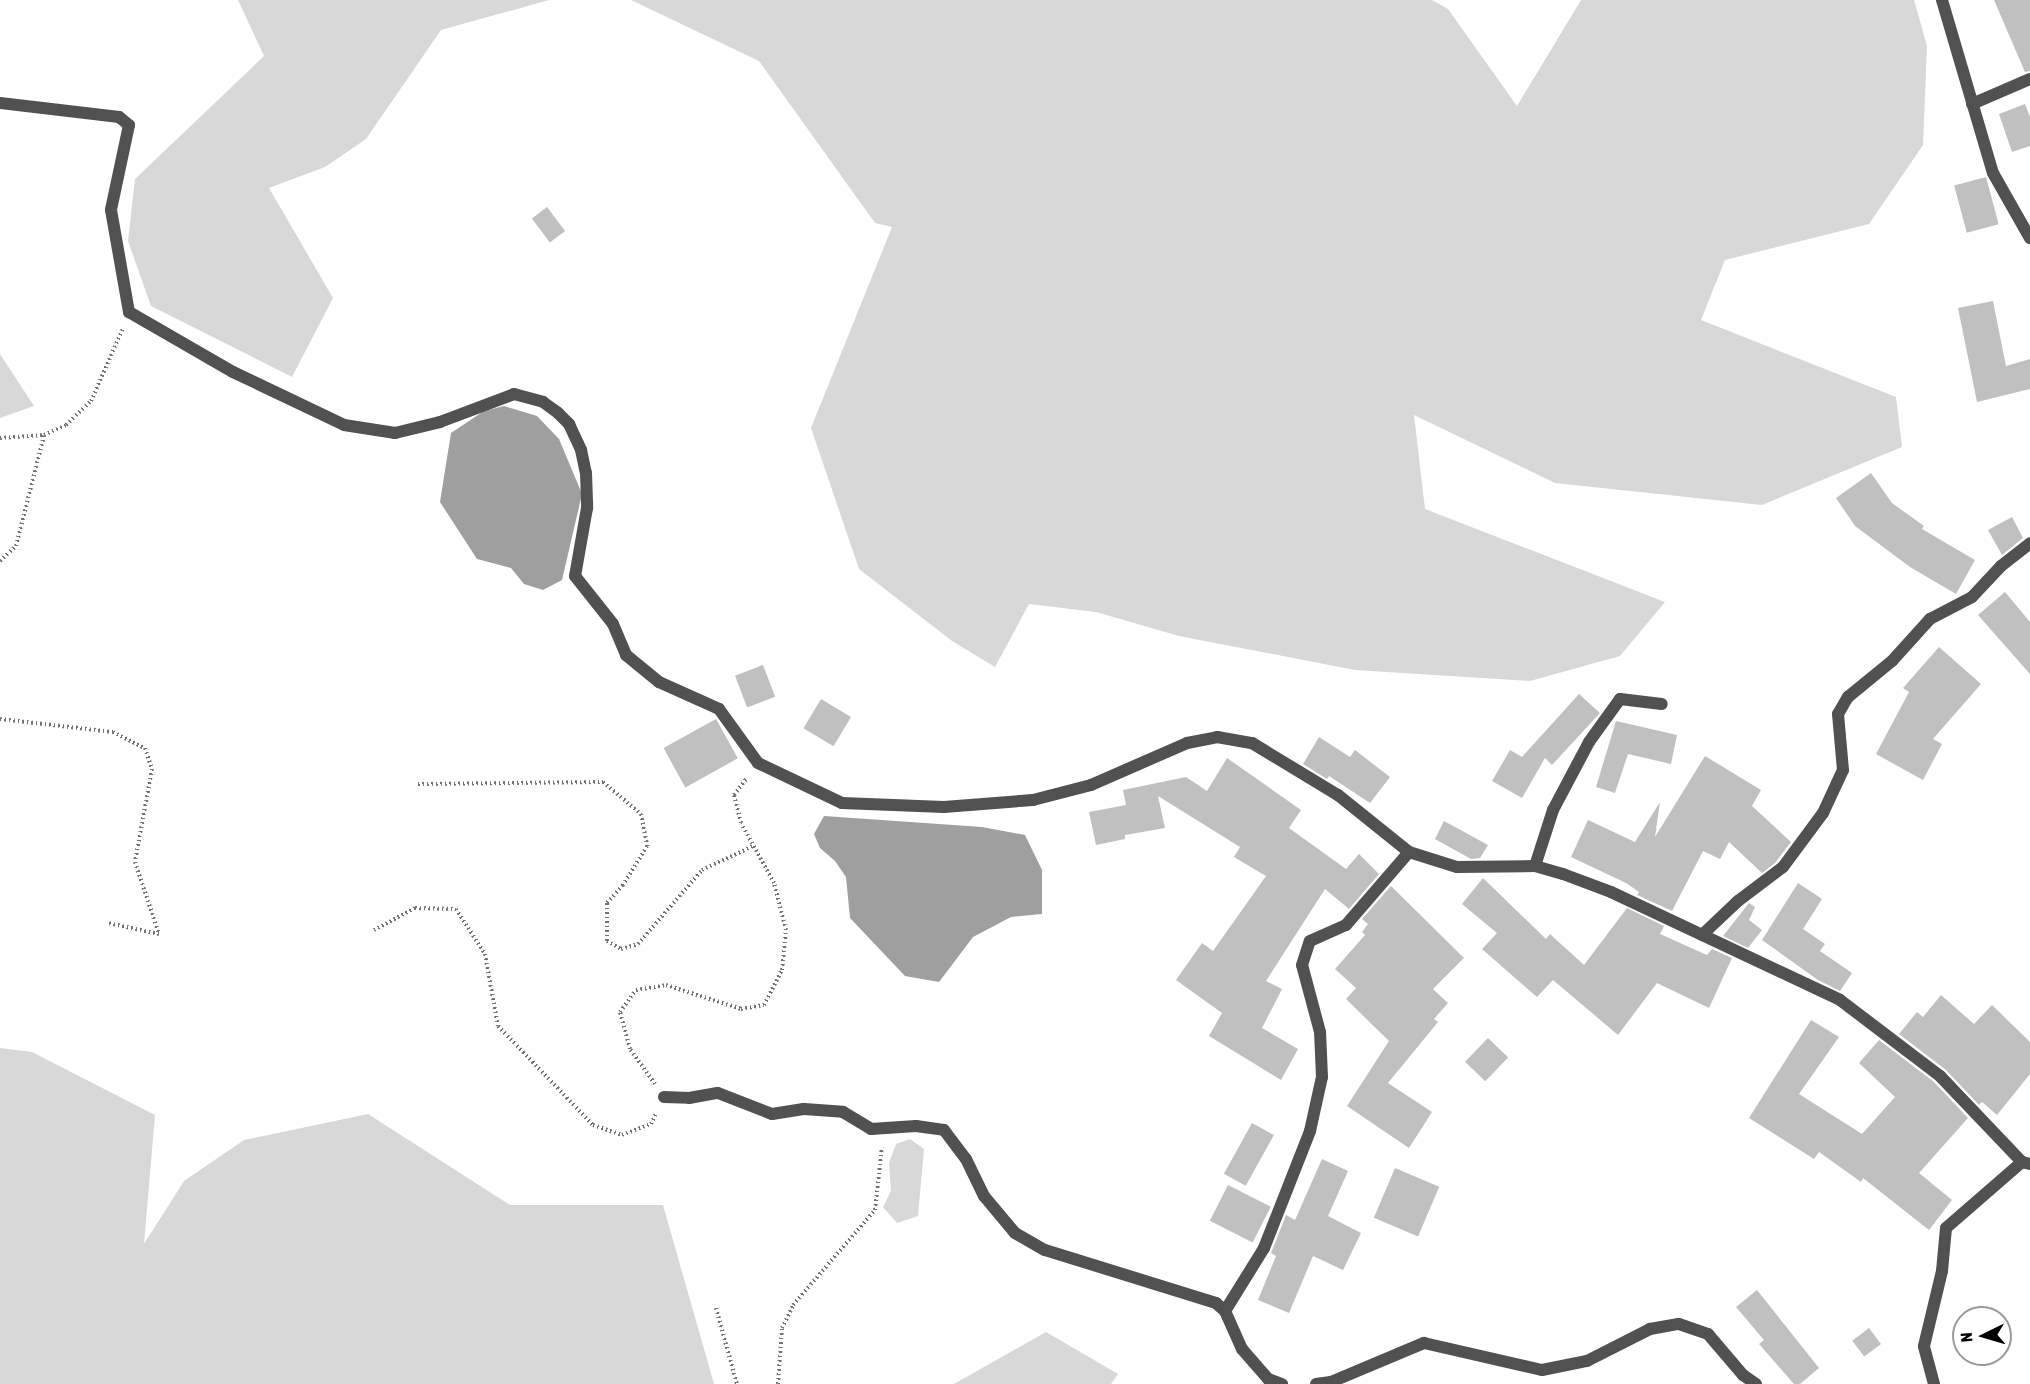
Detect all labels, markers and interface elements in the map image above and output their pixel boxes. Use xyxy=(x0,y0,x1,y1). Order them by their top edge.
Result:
north arrow xyxy=(1952,1306,2012,1366)
text: N xyxy=(1957,1332,1975,1343)

